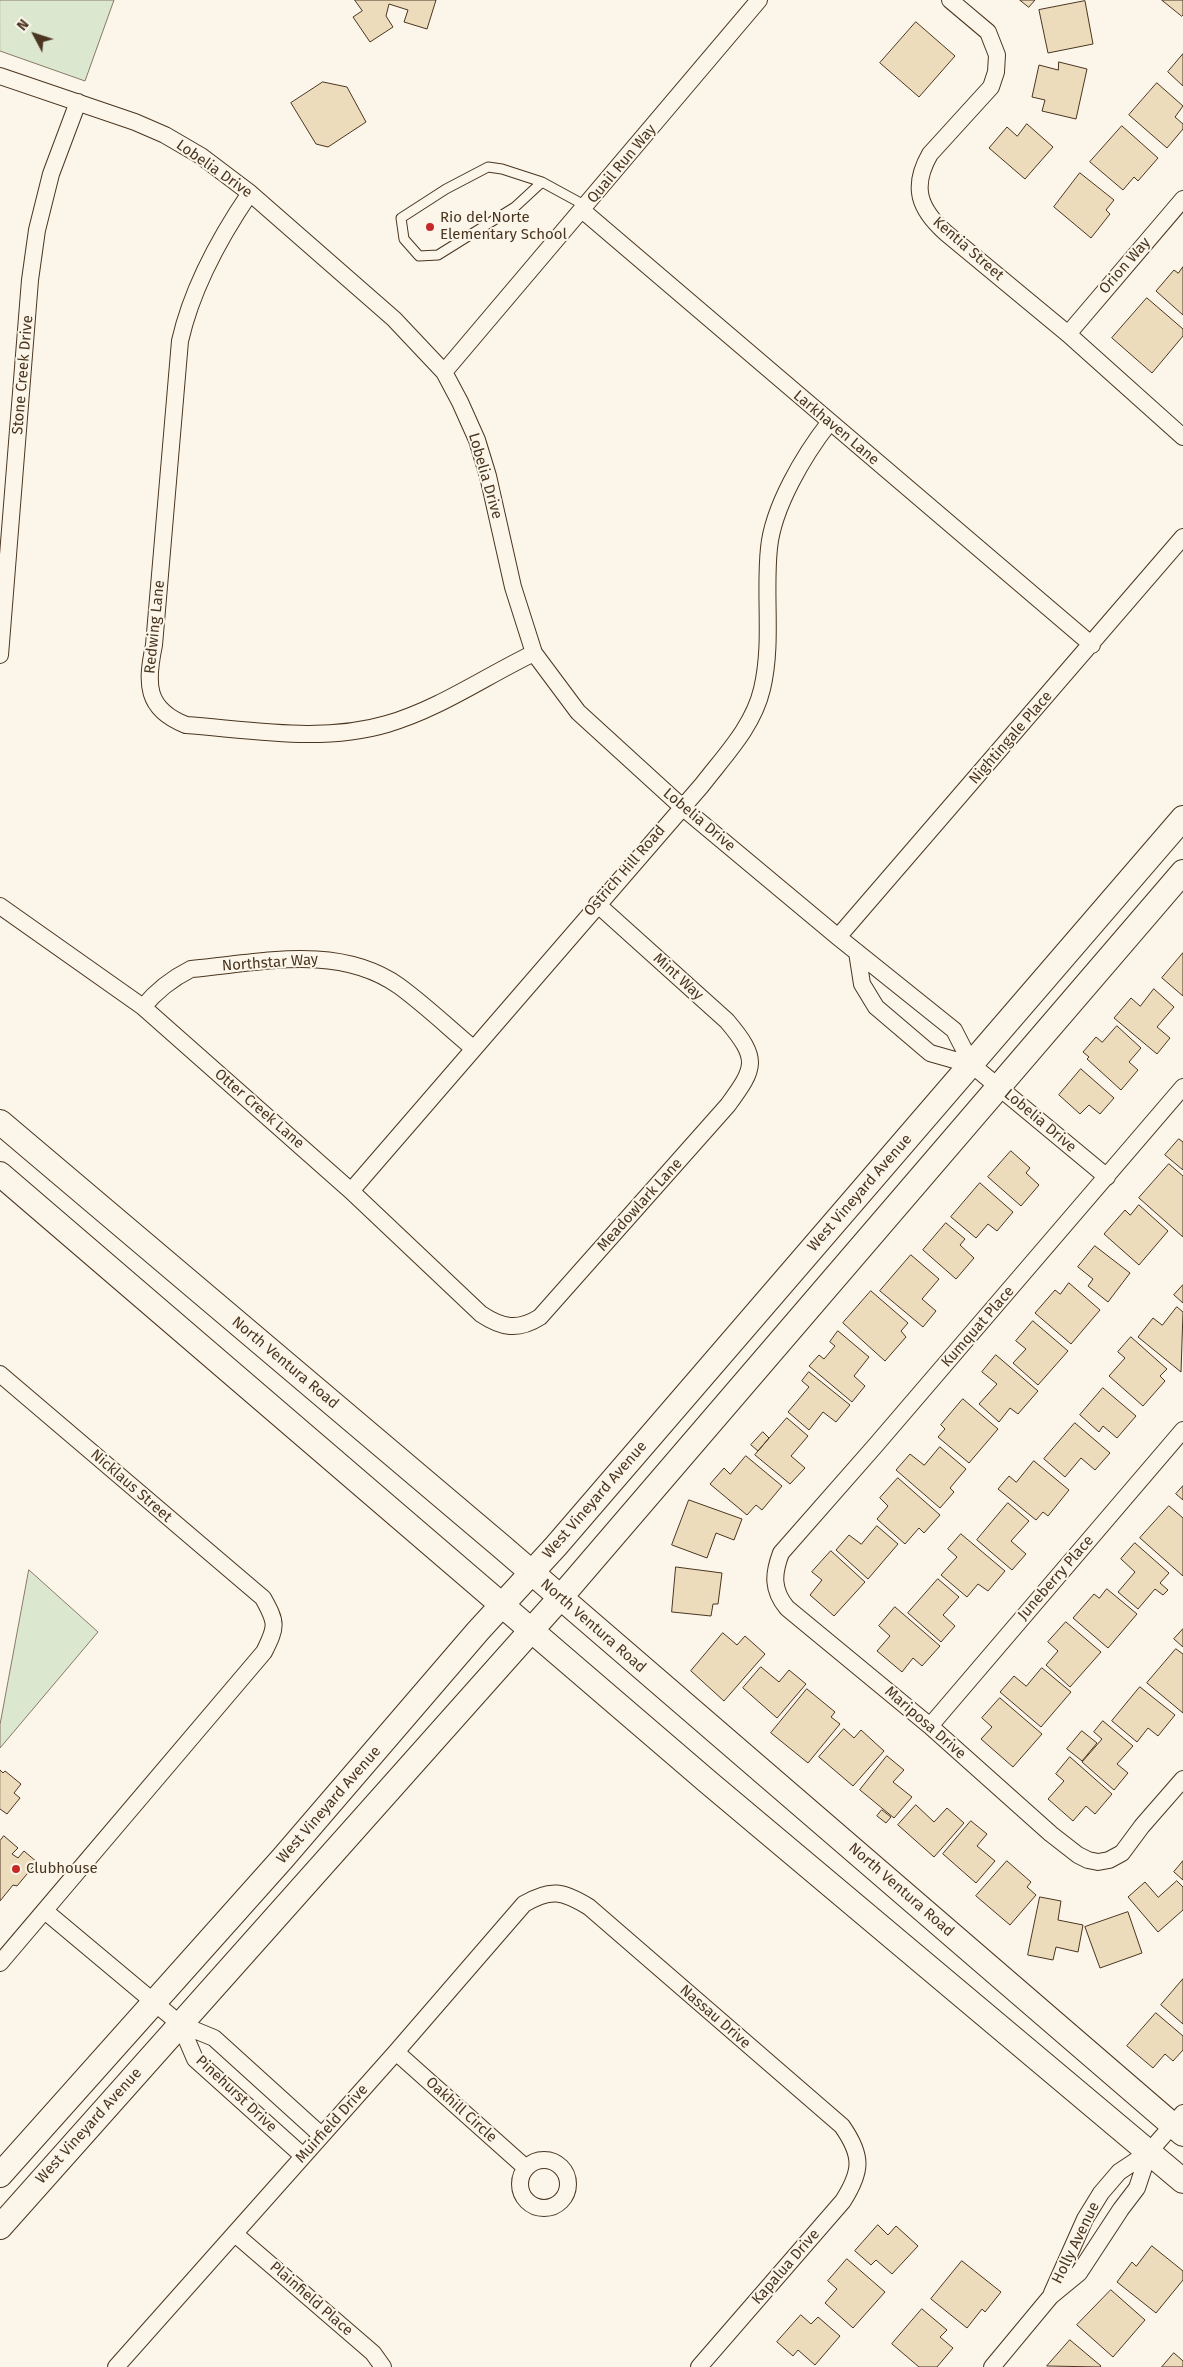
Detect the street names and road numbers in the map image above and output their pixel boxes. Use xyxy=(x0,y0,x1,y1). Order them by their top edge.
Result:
street label: Quail Run Way xyxy=(584,121,660,207)
street label: Lobelia Drive xyxy=(172,136,256,202)
street label: Kentia Street xyxy=(929,213,1007,285)
street label: Orion Way xyxy=(1096,234,1154,298)
street label: Stone Creek Drive xyxy=(9,315,37,435)
street label: Larkhaven Lane xyxy=(789,387,883,469)
street label: Lobelia Drive xyxy=(464,431,506,521)
street label: Redwing Lane xyxy=(141,579,169,675)
street label: Nightingale Place xyxy=(966,688,1056,788)
street label: Lobelia Drive xyxy=(659,785,739,855)
street label: Ostrich Hill Road xyxy=(581,822,669,920)
street label: Mint Way xyxy=(649,950,707,1004)
street label: Northstar Way xyxy=(221,951,319,975)
street label: Otter Creek Lane xyxy=(210,1065,308,1153)
street label: Lobelia Drive xyxy=(1000,1086,1080,1156)
street label: West Vineyard Avenue xyxy=(804,1131,916,1255)
street label: Meadowlark Lane xyxy=(594,1155,686,1255)
street label: Kumquat Place xyxy=(938,1283,1018,1371)
street label: North Ventura Road xyxy=(228,1313,342,1413)
street label: West Vineyard Avenue xyxy=(539,1438,651,1562)
street label: Nicklaus Street xyxy=(87,1446,175,1526)
street label: Juneberry Place xyxy=(1014,1532,1098,1624)
street label: North Ventura Road xyxy=(537,1575,649,1677)
street label: Mariposa Drive xyxy=(881,1683,969,1763)
street label: West Vineyard Avenue xyxy=(273,1743,385,1867)
street label: North Ventura Road xyxy=(845,1839,957,1941)
street label: Nassau Drive xyxy=(676,1981,754,2053)
street label: Pinehurst Drive xyxy=(192,2052,280,2136)
street label: West Vineyard Avenue xyxy=(32,2064,146,2188)
street label: Oakhill Circle xyxy=(422,2073,500,2147)
street label: Muirfield Drive xyxy=(292,2081,372,2167)
street label: Holly Avenue xyxy=(1048,2199,1104,2287)
street label: Kapalua Drive xyxy=(748,2226,824,2308)
street label: Plainfield Place xyxy=(266,2258,356,2340)

